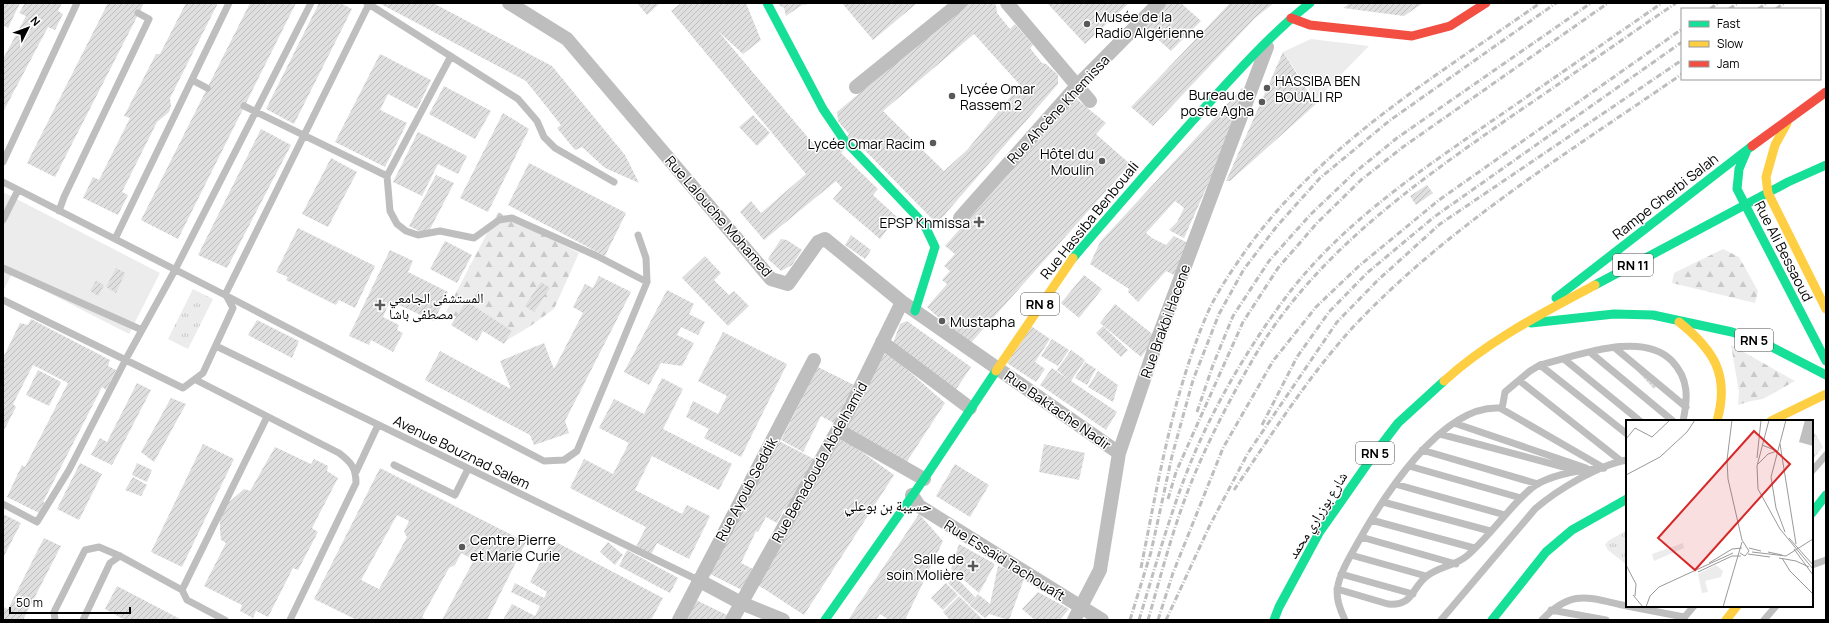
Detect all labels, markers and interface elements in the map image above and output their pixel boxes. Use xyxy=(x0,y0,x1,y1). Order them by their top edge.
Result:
place label: Musée de la Radio Algérienne xyxy=(1095,7,1204,42)
north arrow xyxy=(8,8,48,48)
legend xyxy=(1681,8,1821,80)
text: N xyxy=(28,13,44,29)
text: Fast xyxy=(1717,15,1741,32)
marker: Musée de la Radio Algérienne xyxy=(1082,19,1092,29)
text: Slow xyxy=(1717,35,1743,52)
street label: Rue Ahcène Khemissa xyxy=(1002,50,1114,168)
text: Jam xyxy=(1717,55,1739,72)
place label: HASSIBA BEN BOUALI RP xyxy=(1275,71,1360,106)
place label: Lycée Omar Rassem 2 xyxy=(960,79,1035,114)
marker: HASSIBA BEN BOUALI RP xyxy=(1262,83,1272,93)
place label: Bureau de poste Agha xyxy=(1181,85,1254,120)
marker: Lycée Omar Rassem 2 xyxy=(947,91,957,101)
marker: Bureau de poste Agha xyxy=(1257,97,1267,107)
place label: Lycée Omar Racim xyxy=(808,134,925,153)
marker: Lycée Omar Racim xyxy=(928,138,938,148)
place label: Hôtel du Moulin xyxy=(1040,144,1094,179)
street label: Rampe Gherbi Salah xyxy=(1608,149,1722,243)
street label: Rue Lalouche Mohamed xyxy=(661,151,777,281)
marker: Hôtel du Moulin xyxy=(1097,156,1107,166)
street label: Rue Hassiba Benbouali xyxy=(1036,157,1142,283)
street label: Rue Ali Bessaoud xyxy=(1750,197,1818,305)
place label: EPSP Khmissa xyxy=(879,213,970,232)
marker: EPSP Khmissa xyxy=(973,216,985,228)
road number: RN 11 xyxy=(1613,254,1653,276)
street label: Rue Brakbi Hacene xyxy=(1136,261,1194,381)
place label: المستشفى الجامعي مصطفى باشا xyxy=(389,288,484,323)
road number: RN 8 xyxy=(1021,293,1059,315)
marker: المستشفى الجامعي مصطفى باشا xyxy=(374,299,386,311)
place label: Mustapha xyxy=(950,312,1015,331)
marker: Mustapha xyxy=(937,316,947,326)
road number: RN 5 xyxy=(1735,329,1773,351)
street label: Rue Baktache Nadir xyxy=(1001,366,1115,454)
street label: Rue Benadouda Abdelhamid xyxy=(767,378,871,546)
street label: Avenue Bouznad Salem xyxy=(390,411,534,493)
inset map xyxy=(1626,420,1813,607)
street label: Rue Ayoub Seddik xyxy=(711,433,782,544)
road number: RN 5 xyxy=(1356,442,1394,464)
street label: شارع بوزراري محمد xyxy=(1283,468,1353,563)
district label: حسيبة بن بوعلي xyxy=(844,495,932,517)
street label: Rue Essaïd Tachouaft xyxy=(941,515,1069,605)
place label: Centre Pierre et Marie Curie xyxy=(470,530,560,565)
marker: Centre Pierre et Marie Curie xyxy=(457,542,467,552)
place label: Salle de soin Molière xyxy=(886,549,964,584)
marker: Salle de soin Molière xyxy=(967,560,979,572)
scale bar xyxy=(10,589,130,615)
text: 50 m xyxy=(16,594,43,611)

